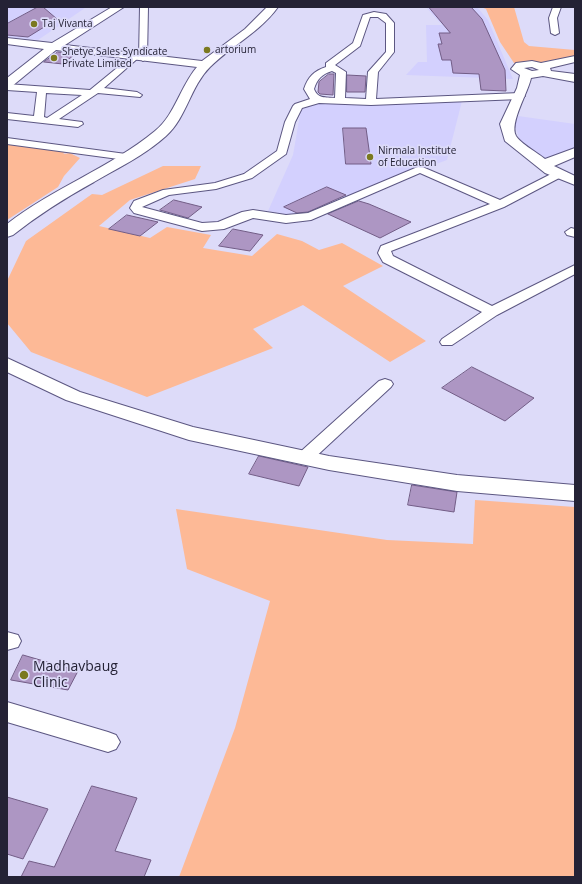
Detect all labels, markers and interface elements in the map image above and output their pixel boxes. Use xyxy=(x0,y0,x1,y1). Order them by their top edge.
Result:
place label: Taj Vivanta xyxy=(42,18,92,30)
marker: Taj Vivanta xyxy=(29,19,39,29)
place label: artorium xyxy=(215,44,256,56)
marker: artorium xyxy=(202,45,212,55)
place label: Shetye Sales Syndicate Private Limited xyxy=(62,46,167,70)
marker: Shetye Sales Syndicate Private Limited xyxy=(49,53,59,63)
place label: Nirmala Institute of Education xyxy=(378,145,456,168)
marker: Nirmala Institute of Education xyxy=(365,152,375,162)
place label: Madhavbaug Clinic xyxy=(33,659,118,692)
marker: Madhavbaug Clinic xyxy=(18,669,30,681)

